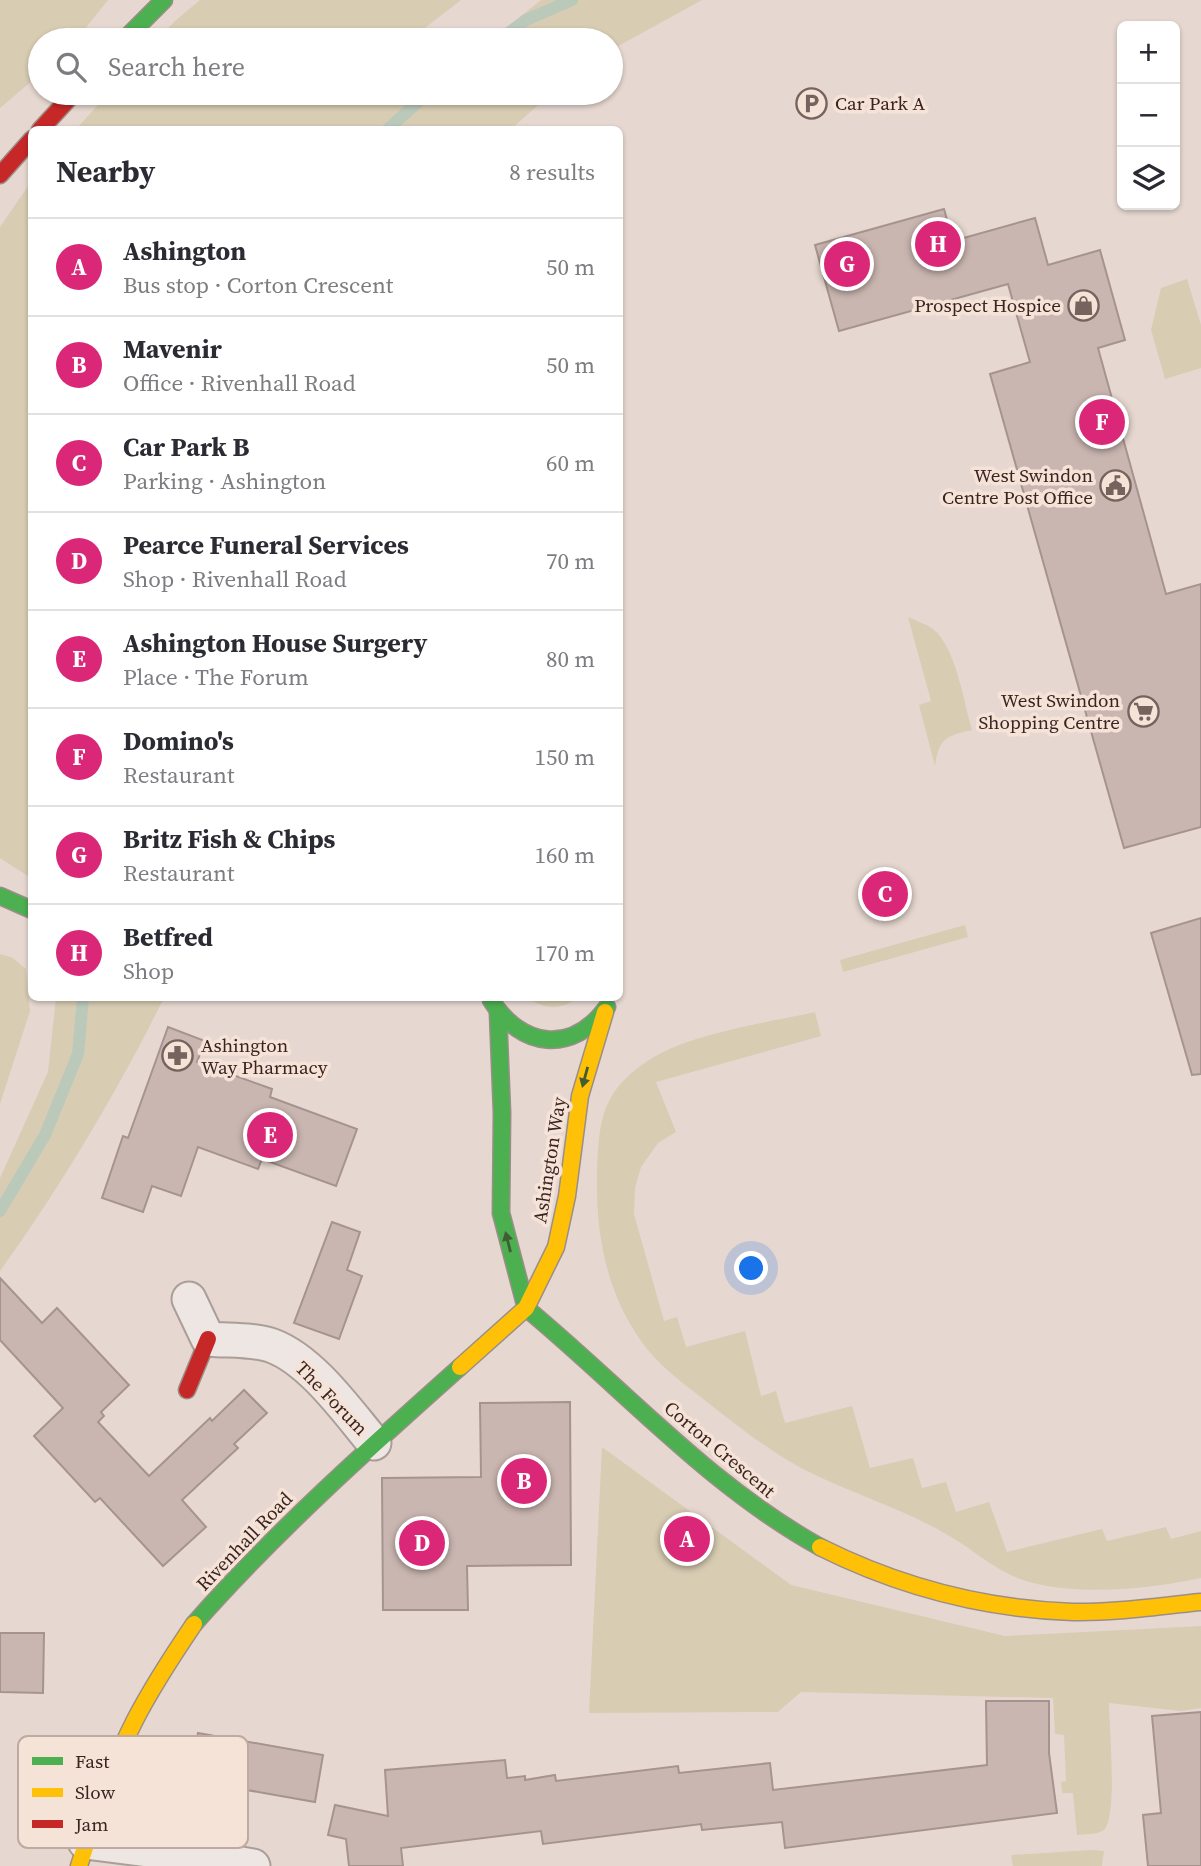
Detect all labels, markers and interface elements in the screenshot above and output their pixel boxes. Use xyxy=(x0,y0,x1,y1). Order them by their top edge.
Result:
map controls xyxy=(1117,21,1180,210)
button: + xyxy=(1117,21,1180,84)
search box xyxy=(28,28,623,105)
icon: search xyxy=(52,48,90,86)
text: Search here xyxy=(108,49,245,85)
button: − xyxy=(1117,84,1180,147)
parking icon: Car Park A xyxy=(795,86,829,120)
place label: Car Park A xyxy=(835,90,925,116)
button: layers xyxy=(1117,147,1180,210)
text: Nearby xyxy=(56,151,155,192)
text: 8 results xyxy=(509,156,595,188)
pin: H xyxy=(915,218,961,270)
text: Ashington xyxy=(123,233,246,269)
pin: G xyxy=(824,238,870,290)
text: A xyxy=(71,251,87,283)
text: 50 m xyxy=(546,251,595,283)
text: Bus stop · Corton Crescent xyxy=(123,269,393,301)
shop icon: Prospect Hospice xyxy=(1067,288,1101,322)
place label: Prospect Hospice xyxy=(914,292,1061,318)
text: Mavenir xyxy=(123,331,222,367)
text: B xyxy=(72,349,86,381)
text: 50 m xyxy=(546,349,595,381)
text: Office · Rivenhall Road xyxy=(123,367,356,399)
pin: F xyxy=(1079,396,1125,448)
text: Car Park B xyxy=(123,429,249,465)
text: C xyxy=(72,447,86,479)
text: 60 m xyxy=(546,447,595,479)
place label: West Swindon Centre Post Office xyxy=(942,462,1093,510)
text: Parking · Ashington xyxy=(123,465,326,497)
public building icon: West Swindon Centre Post Office xyxy=(1099,469,1133,503)
text: Pearce Funeral Services xyxy=(123,527,409,563)
text: D xyxy=(71,545,87,577)
text: 70 m xyxy=(546,545,595,577)
text: Shop · Rivenhall Road xyxy=(123,563,347,595)
text: Ashington House Surgery xyxy=(123,625,427,661)
text: E xyxy=(72,643,86,675)
text: 80 m xyxy=(546,643,595,675)
text: Place · The Forum xyxy=(123,661,309,693)
place label: West Swindon Shopping Centre xyxy=(979,687,1120,735)
supermarket icon: West Swindon Shopping Centre xyxy=(1126,694,1160,728)
text: Domino's xyxy=(123,723,234,759)
text: F xyxy=(72,741,86,773)
text: 150 m xyxy=(534,741,595,773)
text: Restaurant xyxy=(123,759,234,791)
text: Britz Fish & Chips xyxy=(123,821,335,857)
text: G xyxy=(71,839,87,871)
text: 160 m xyxy=(534,839,595,871)
text: Restaurant xyxy=(123,857,234,889)
pin: C xyxy=(862,868,908,920)
text: Betfred xyxy=(123,919,213,955)
text: H xyxy=(70,937,88,969)
text: 170 m xyxy=(534,937,595,969)
text: Shop xyxy=(123,955,174,987)
place label: Ashington Way Pharmacy xyxy=(201,1032,328,1080)
pharmacy icon: Ashington Way Pharmacy xyxy=(161,1039,195,1073)
one-way arrow xyxy=(579,1066,590,1088)
street label: Ashington Way xyxy=(526,1095,572,1225)
pin: E xyxy=(247,1109,293,1161)
one-way arrow xyxy=(502,1231,513,1253)
your location xyxy=(734,1251,768,1285)
street label: The Forum xyxy=(290,1355,374,1441)
street label: Corton Crescent xyxy=(659,1395,782,1504)
pin: B xyxy=(501,1455,547,1507)
street label: Rivenhall Road xyxy=(190,1486,298,1596)
pin: A xyxy=(664,1513,710,1565)
pin: D xyxy=(399,1517,445,1569)
legend xyxy=(18,1736,248,1848)
text: Fast xyxy=(75,1748,110,1774)
text: Slow xyxy=(75,1779,116,1805)
text: Jam xyxy=(74,1811,108,1837)

